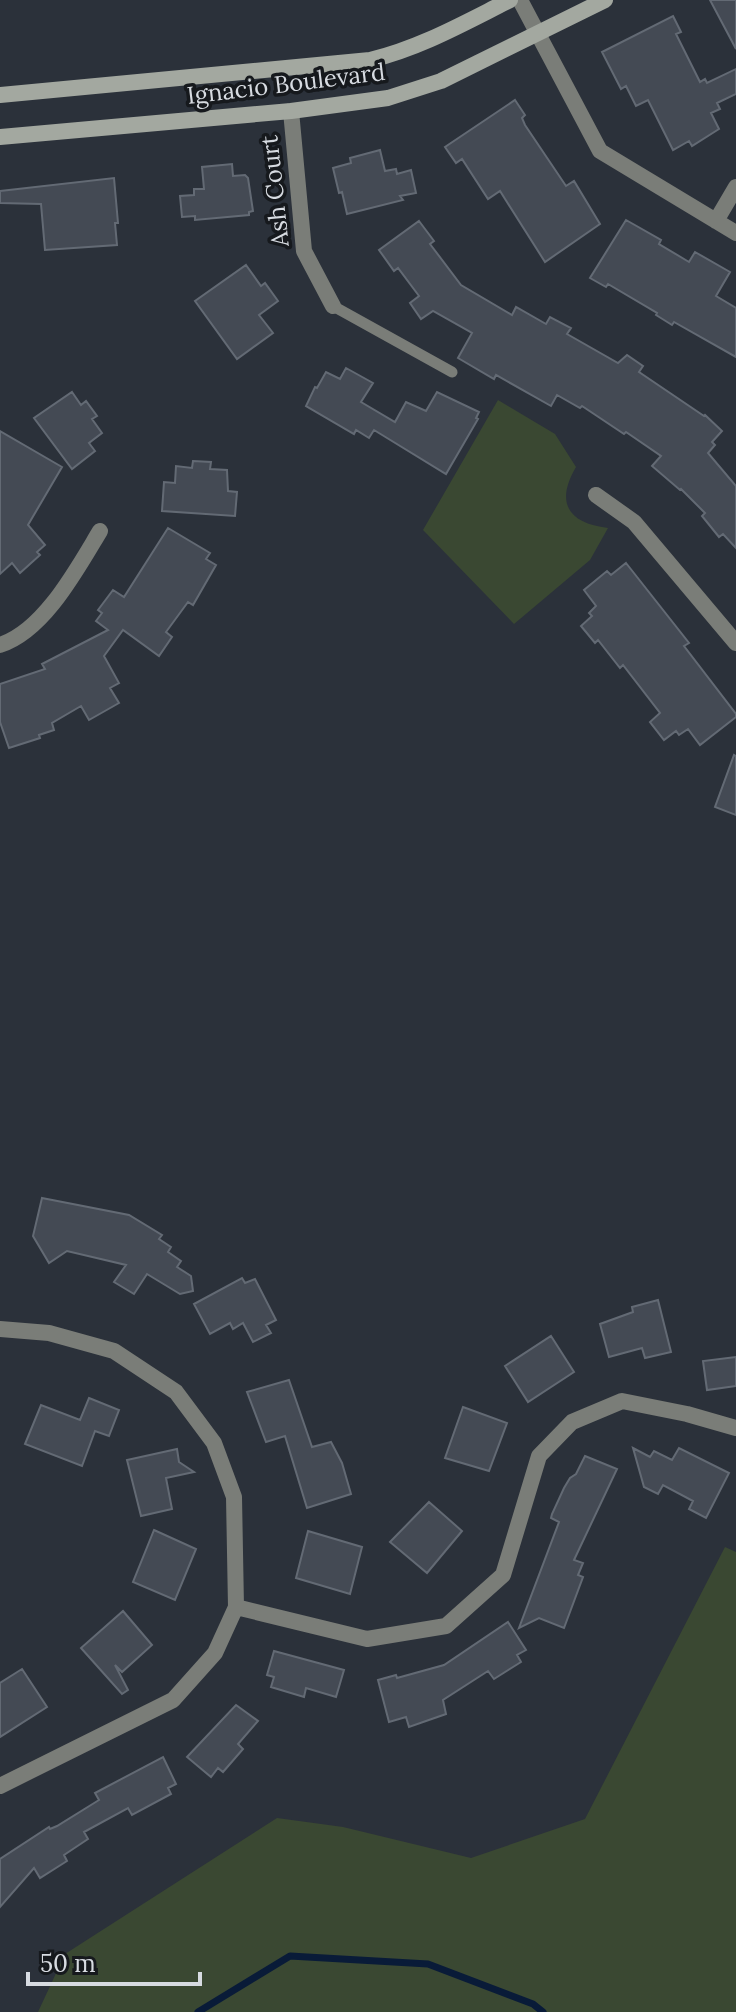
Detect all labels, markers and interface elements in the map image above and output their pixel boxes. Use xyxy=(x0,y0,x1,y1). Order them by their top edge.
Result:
street label: Ignacio Boulevard xyxy=(185,56,387,111)
street label: Ash Court xyxy=(253,133,296,249)
scale bar xyxy=(28,1936,200,1986)
text: 50 m xyxy=(40,1948,96,1979)

